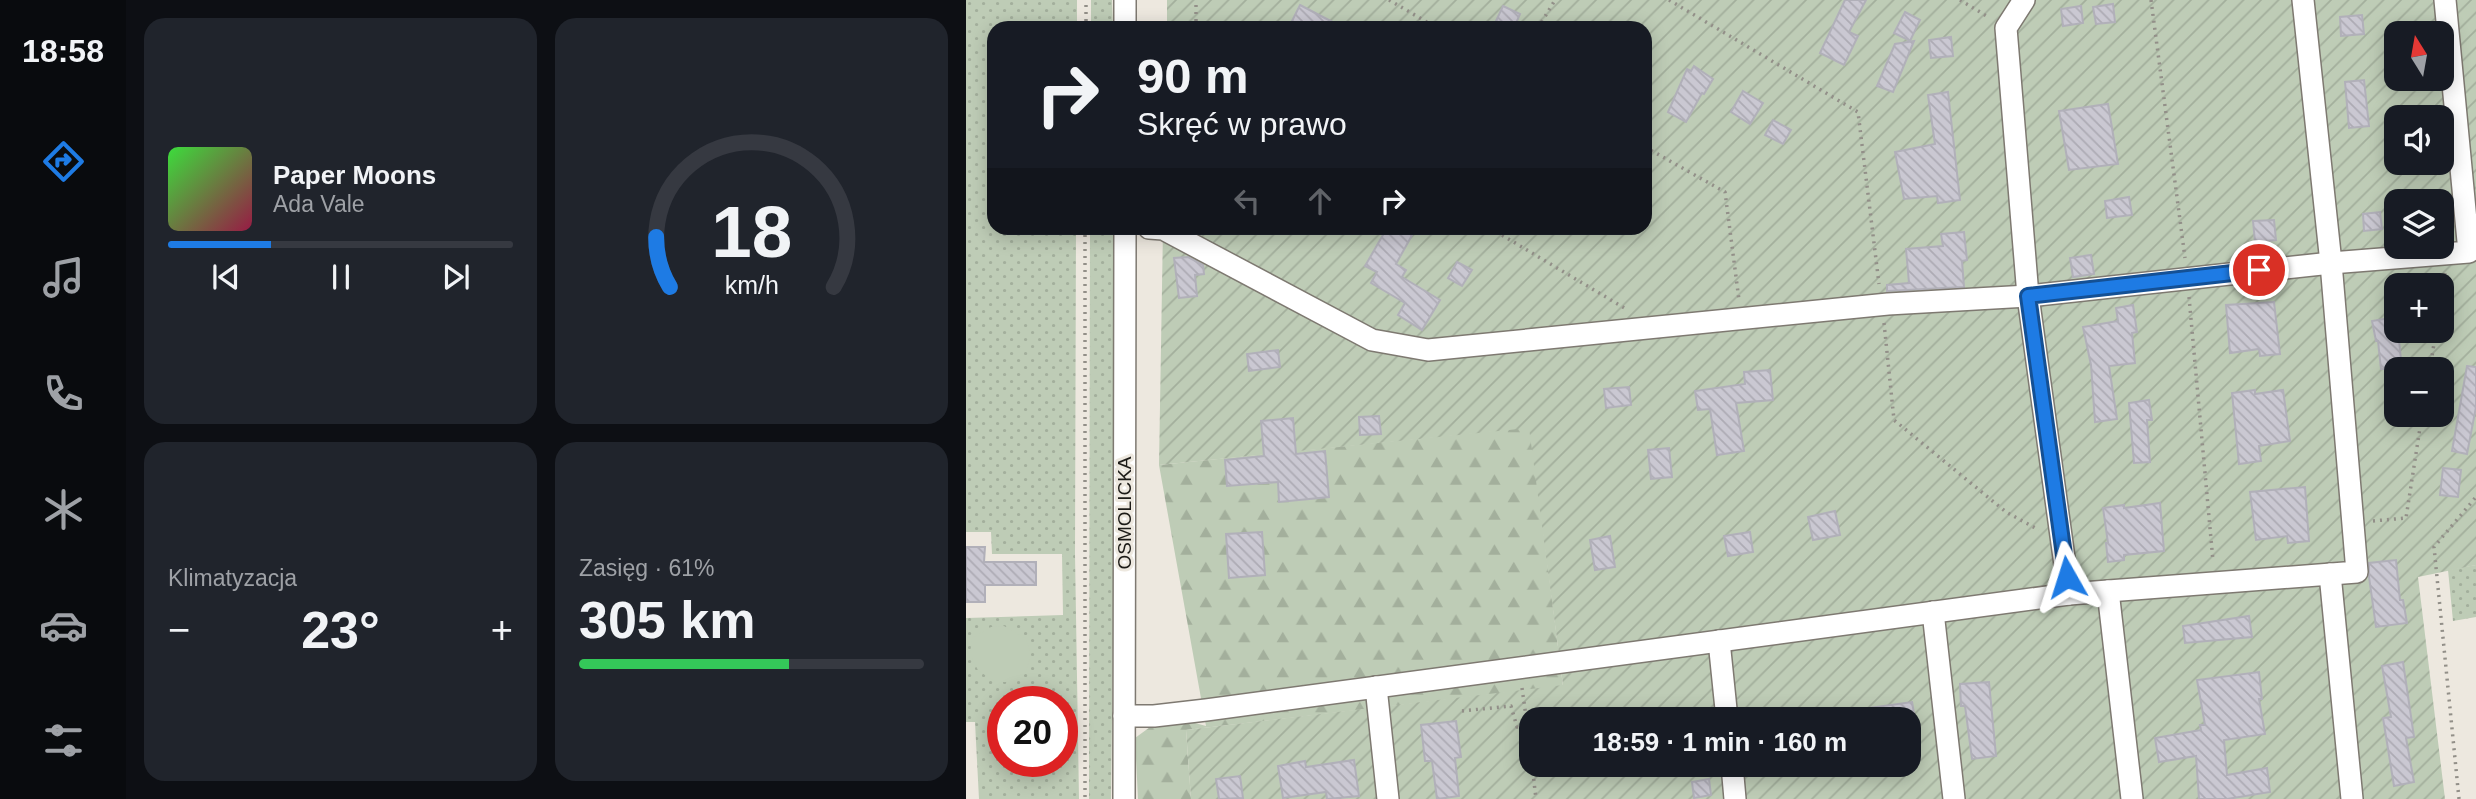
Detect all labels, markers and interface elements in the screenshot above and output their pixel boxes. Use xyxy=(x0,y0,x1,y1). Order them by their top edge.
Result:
north arrow xyxy=(2384,21,2454,91)
map controls xyxy=(2384,21,2454,427)
text: 18:58 xyxy=(22,33,104,69)
icon: right xyxy=(1022,49,1113,140)
text: 90 m xyxy=(1137,49,1249,103)
button: sound xyxy=(2384,105,2454,175)
text: Skręć w prawo xyxy=(1137,106,1347,142)
icon: directions xyxy=(39,137,88,186)
text: Paper Moons xyxy=(273,160,436,190)
icon: left xyxy=(1228,182,1266,220)
icon: ahead xyxy=(1301,182,1339,220)
icon: right xyxy=(1374,182,1412,220)
button: layers xyxy=(2384,189,2454,259)
text: Ada Vale xyxy=(273,191,365,217)
text: 18 xyxy=(711,192,792,273)
pin xyxy=(2229,240,2289,300)
icon: arrive xyxy=(2240,251,2278,289)
icon: music xyxy=(39,253,88,302)
icon: previous xyxy=(207,258,245,296)
icon: pause xyxy=(322,258,360,296)
icon: next xyxy=(437,258,475,296)
text: km/h xyxy=(724,271,779,299)
button: + xyxy=(2384,273,2454,343)
button: − xyxy=(2384,357,2454,427)
icon: phone xyxy=(39,369,88,418)
street label: OSMOLICKA xyxy=(1114,456,1135,569)
icon: climate xyxy=(39,485,88,534)
position arrow xyxy=(2030,540,2104,614)
text: Zasięg · 61% xyxy=(579,555,715,581)
text: Klimatyzacja xyxy=(168,565,297,591)
text: 305 km xyxy=(579,591,755,649)
icon: car xyxy=(39,601,88,650)
text: 23° xyxy=(301,601,380,659)
text: − xyxy=(168,609,190,651)
text: + xyxy=(491,609,513,651)
speed limit sign: 20 xyxy=(987,686,1078,777)
icon: filters xyxy=(39,716,88,765)
text: 18:59 · 1 min · 160 m xyxy=(1593,727,1847,757)

